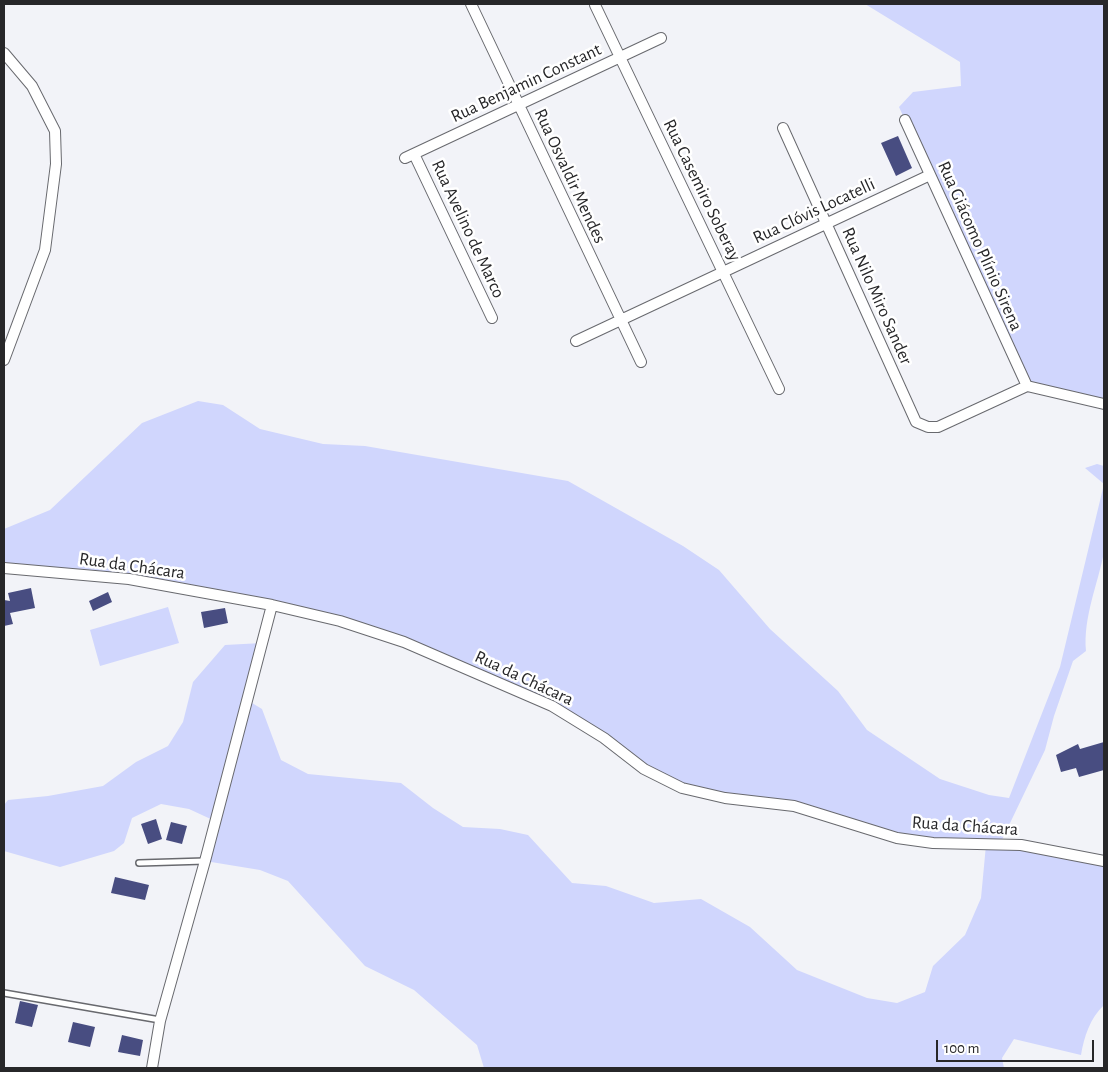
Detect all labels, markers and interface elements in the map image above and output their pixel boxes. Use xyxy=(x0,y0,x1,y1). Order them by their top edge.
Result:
street label: Rua Benjamin Constant xyxy=(447,39,605,127)
street label: Rua Osvaldir Mendes xyxy=(529,105,611,247)
street label: Rua Casemiro Soberay xyxy=(658,116,746,264)
street label: Rua Avelino de Marco xyxy=(427,156,509,302)
street label: Rua Giácomo Plínio Sirena xyxy=(933,158,1027,334)
street label: Rua Clóvis Locatelli xyxy=(749,173,879,249)
street label: Rua Nilo Miro Sander xyxy=(837,224,917,368)
street label: Rua da Chácara xyxy=(78,548,186,584)
street label: Rua da Chácara xyxy=(471,646,577,710)
street label: Rua da Chácara xyxy=(911,812,1019,840)
scale bar xyxy=(938,1030,1096,1062)
text: 100 m xyxy=(944,1041,979,1056)

